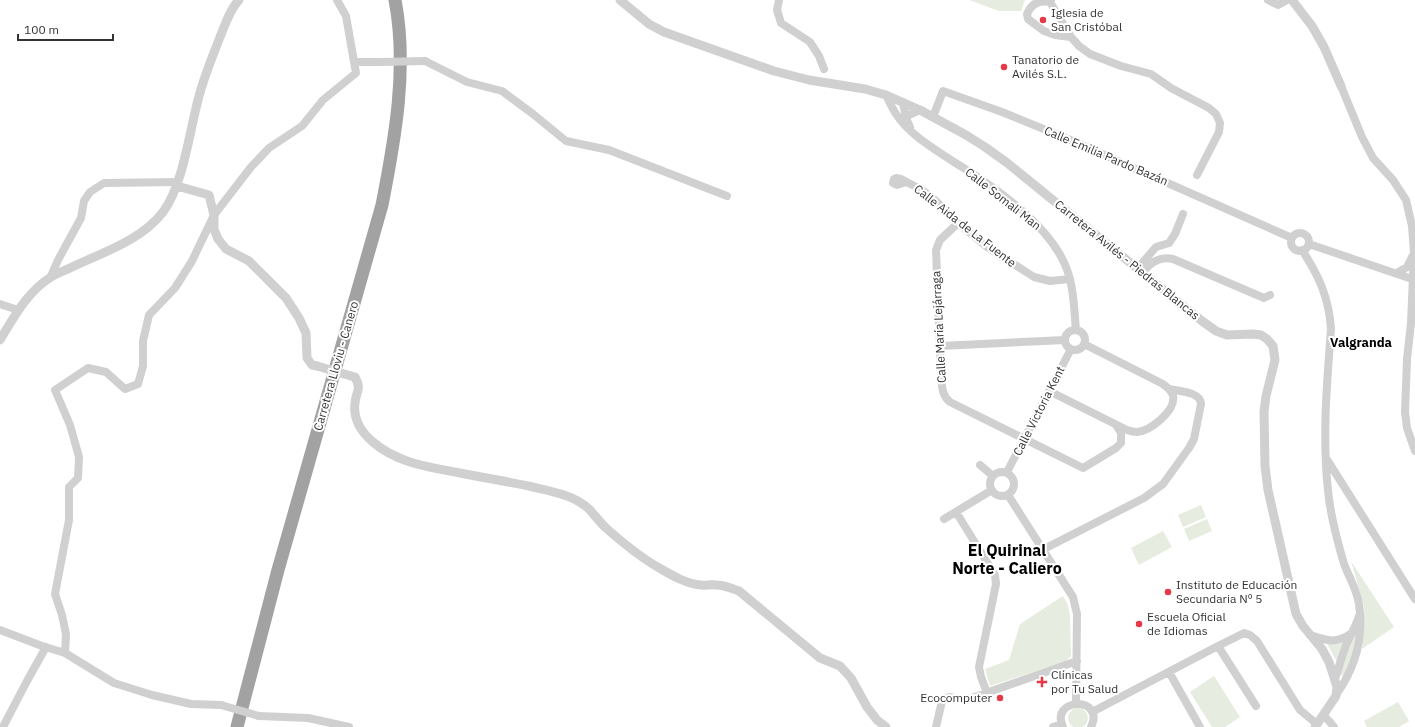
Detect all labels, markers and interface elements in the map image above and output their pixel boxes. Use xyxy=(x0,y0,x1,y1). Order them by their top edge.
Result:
place label: Iglesia de San Cristóbal xyxy=(1051,5,1122,34)
marker: Iglesia de San Cristóbal xyxy=(1038,15,1048,25)
scale bar xyxy=(18,16,113,42)
text: 100 m xyxy=(24,22,59,37)
place label: Tanatorio de Avilés S.L. xyxy=(1012,52,1079,81)
marker: Tanatorio de Avilés S.L. xyxy=(999,62,1009,72)
street label: Calle Emilia Pardo Bazán xyxy=(1042,123,1170,188)
street label: Calle Somali Man xyxy=(962,164,1044,233)
street label: Calle Aida de La Fuente xyxy=(911,181,1020,270)
street label: Carretera Avilés - Piedras Blancas xyxy=(1052,197,1203,323)
street label: Calle María Lejárraga xyxy=(928,270,949,383)
street label: Carretera Lloviu - Canero xyxy=(310,299,361,432)
district label: Valgranda xyxy=(1330,334,1392,351)
street label: Calle Victoria Kent xyxy=(1010,363,1068,458)
district label: El Quirinal Norte - Caliero xyxy=(952,540,1062,578)
place label: Instituto de Educación Secundaria Nº 5 xyxy=(1176,577,1297,606)
marker: Instituto de Educación Secundaria Nº 5 xyxy=(1163,587,1173,597)
place label: Escuela Oficial de Idiomas xyxy=(1147,609,1226,638)
marker: Escuela Oficial de Idiomas xyxy=(1134,619,1144,629)
place label: Clínicas por Tu Salud xyxy=(1051,667,1118,696)
marker: Clínicas por Tu Salud xyxy=(1036,676,1048,688)
place label: Ecocomputer xyxy=(920,690,993,705)
marker: Ecocomputer xyxy=(995,693,1005,703)

